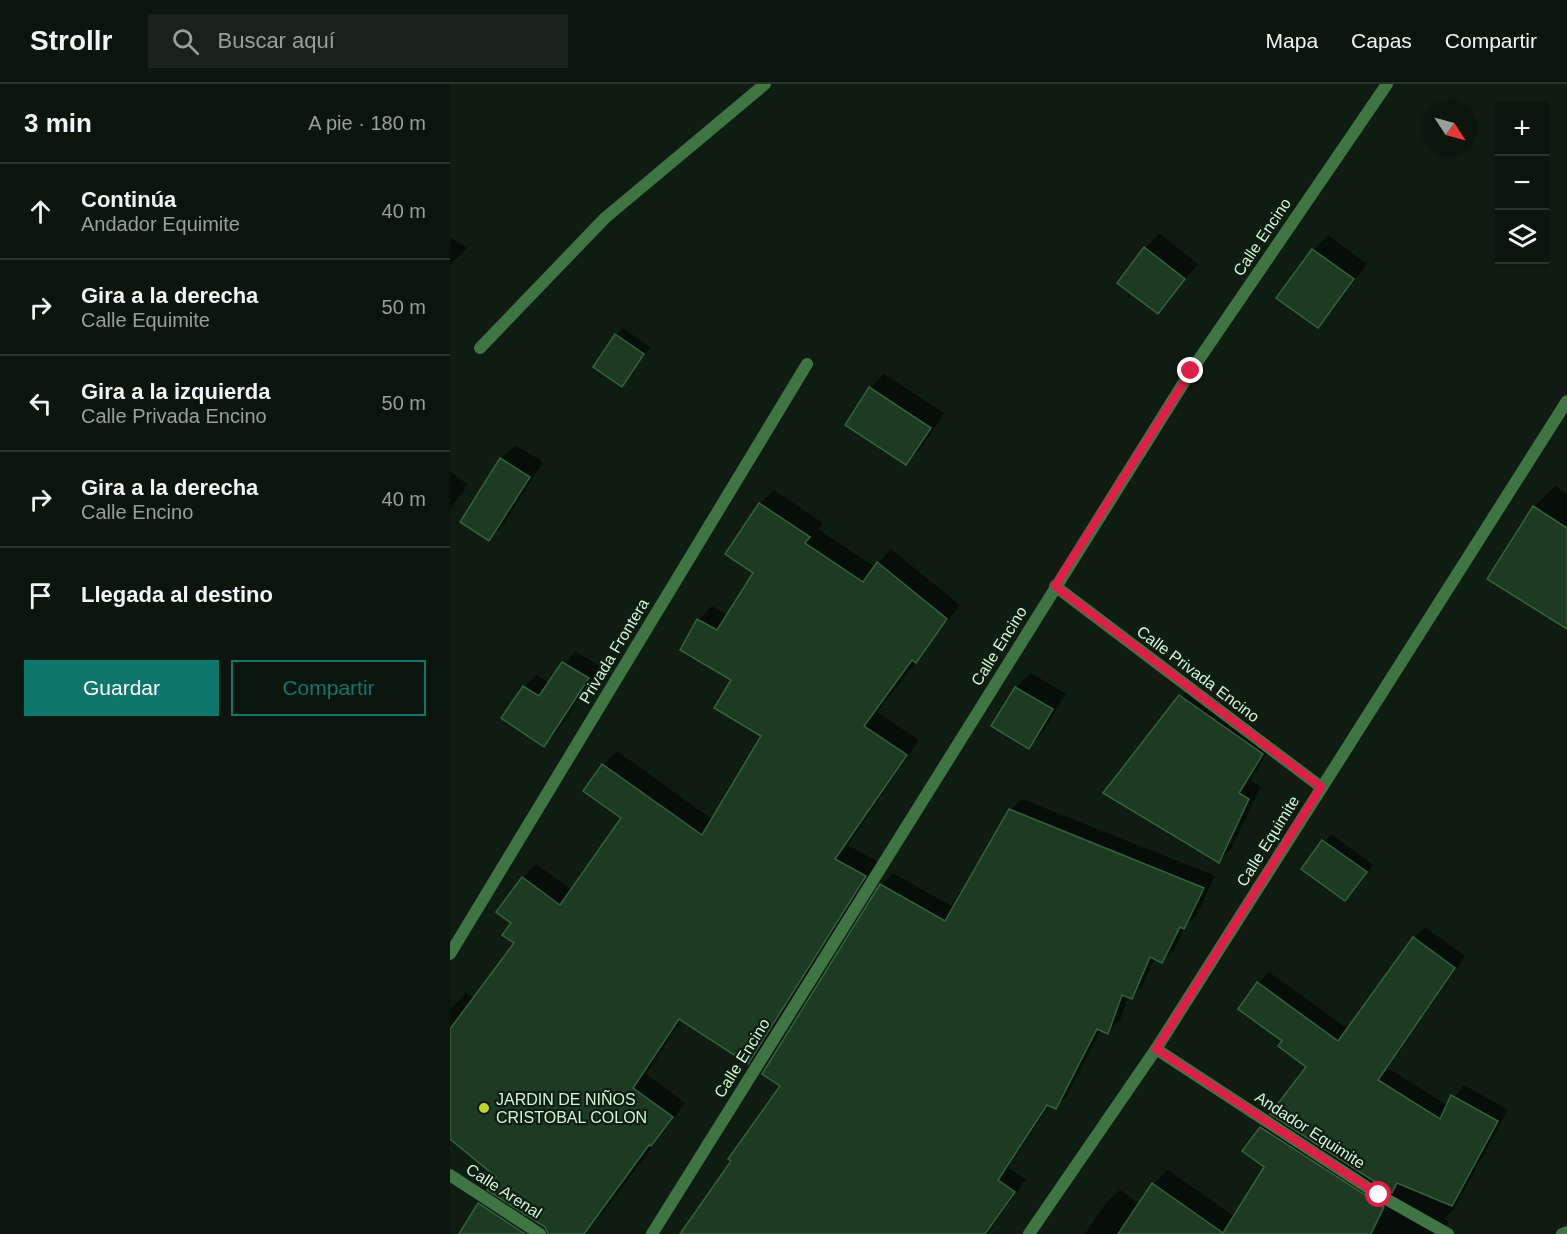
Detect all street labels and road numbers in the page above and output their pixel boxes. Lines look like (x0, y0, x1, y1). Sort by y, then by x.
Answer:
street label: Calle Encino (1230, 195, 1294, 279)
street label: Privada Frontera (576, 595, 652, 706)
street label: Calle Encino (968, 603, 1030, 689)
street label: Calle Privada Encino (1134, 623, 1263, 726)
street label: Calle Equimite (1233, 793, 1303, 889)
street label: Calle Encino (711, 1015, 773, 1101)
street label: Andador Equimite (1252, 1088, 1368, 1172)
street label: Calle Arenal (463, 1160, 545, 1222)

